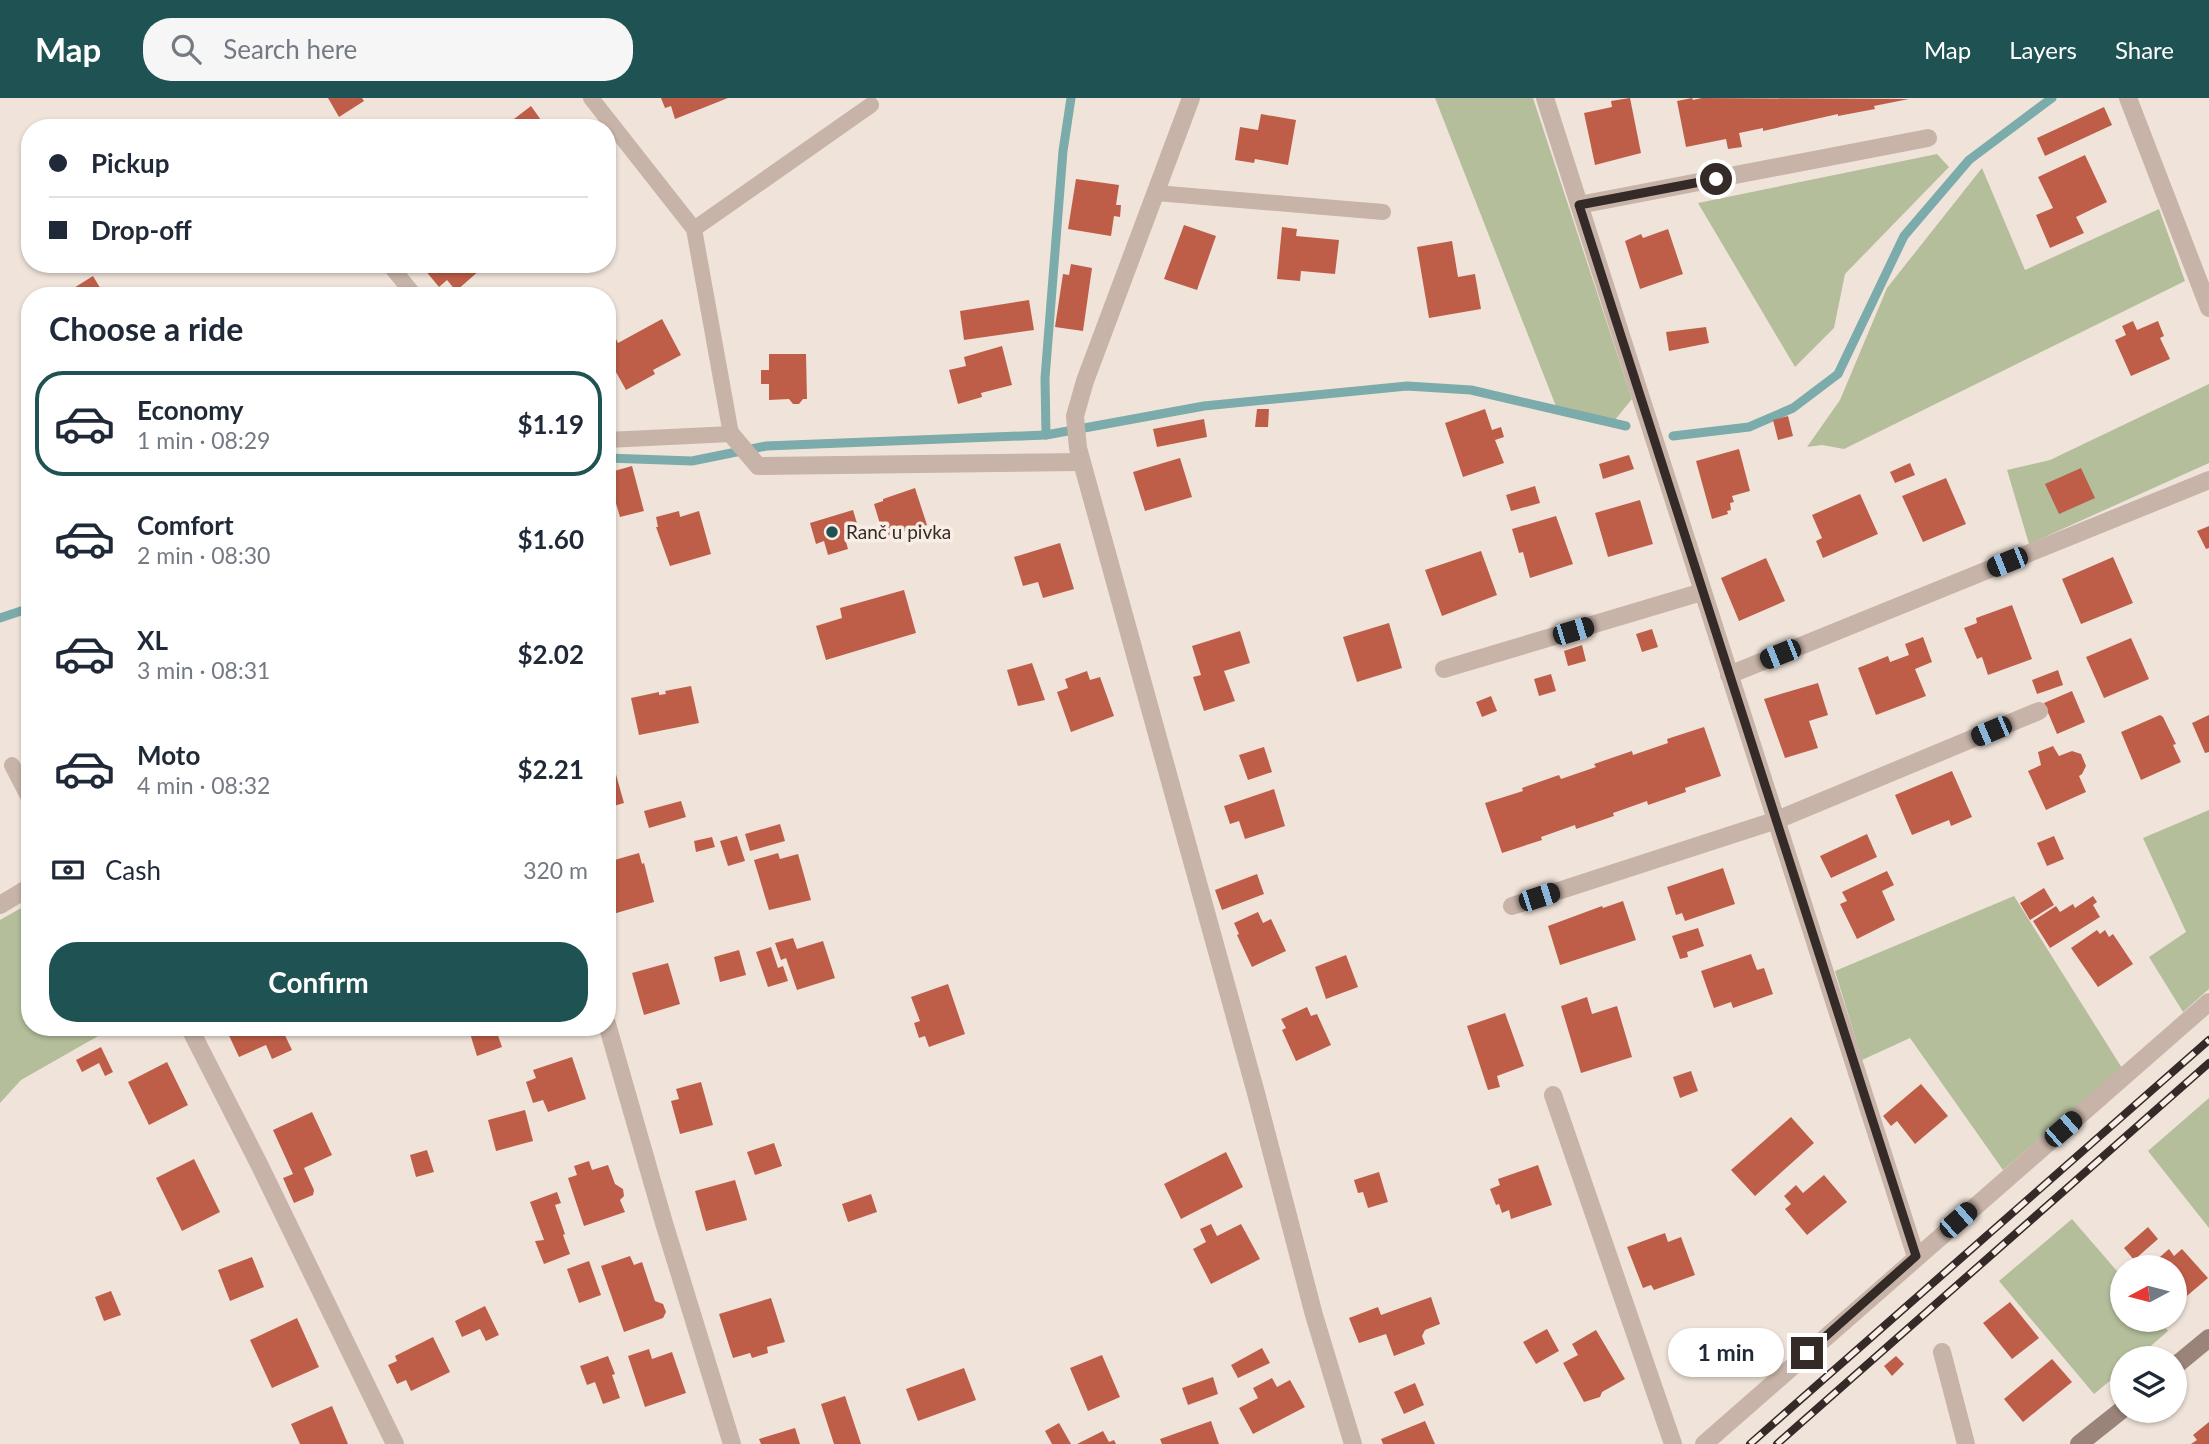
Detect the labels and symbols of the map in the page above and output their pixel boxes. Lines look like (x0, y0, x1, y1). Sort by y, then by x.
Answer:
route start (1700, 163, 1732, 195)
place label: Ranč u pivka (846, 520, 951, 543)
marker: Ranč u pivka (824, 524, 840, 540)
car (1984, 544, 2031, 580)
car (1550, 615, 1597, 647)
car (1757, 636, 1804, 672)
car (1968, 713, 2015, 749)
car (1516, 881, 1563, 913)
car (2041, 1107, 2086, 1151)
car (1936, 1198, 1981, 1242)
north arrow (2110, 1255, 2188, 1332)
callout: 1 min (1667, 1328, 1783, 1378)
route end (1791, 1337, 1823, 1369)

